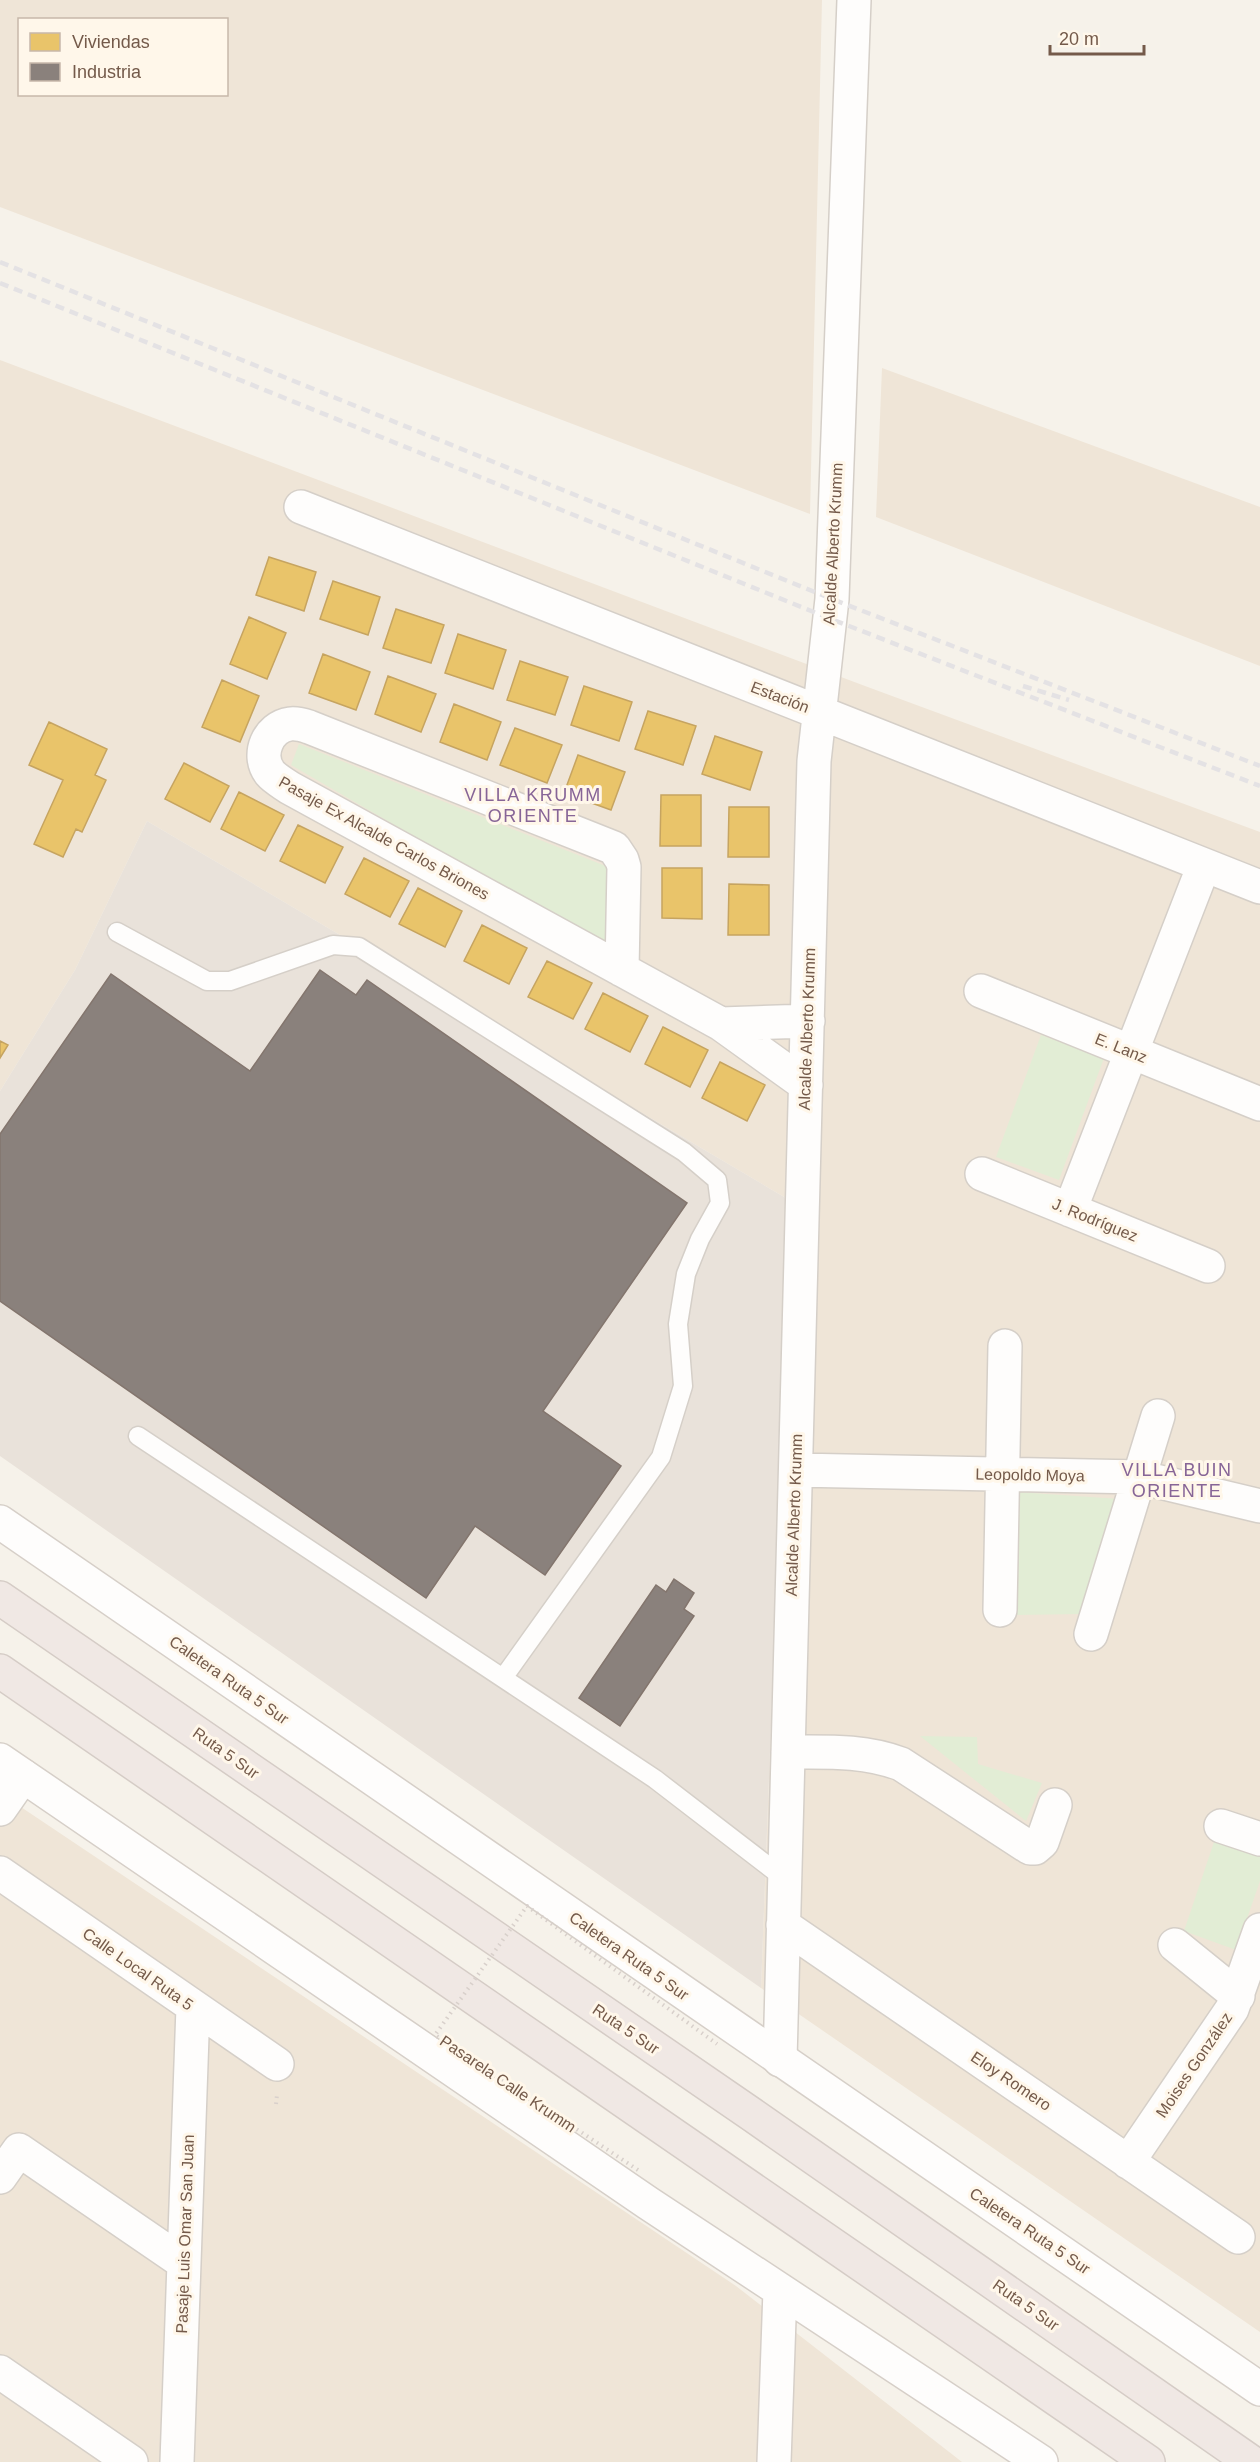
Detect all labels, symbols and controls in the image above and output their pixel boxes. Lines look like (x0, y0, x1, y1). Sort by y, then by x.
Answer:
legend (18, 18, 228, 96)
scale bar (1050, 18, 1144, 56)
text: 20 m (1059, 29, 1099, 49)
text: Viviendas (72, 32, 150, 52)
text: Industria (72, 62, 142, 82)
street label: Alcalde Alberto Krumm (820, 462, 846, 626)
street label: Estación (748, 678, 812, 716)
street label: Pasaje Ex Alcalde Carlos Briones (276, 773, 492, 903)
district label: VILLA KRUMM ORIENTE (464, 785, 602, 826)
street label: Alcalde Alberto Krumm (796, 947, 818, 1111)
street label: E. Lanz (1093, 1030, 1149, 1066)
street label: J. Rodríguez (1050, 1195, 1140, 1245)
street label: Alcalde Alberto Krumm (783, 1433, 805, 1597)
district label: VILLA BUIN ORIENTE (1121, 1460, 1233, 1501)
street label: Leopoldo Moya (975, 1466, 1085, 1484)
street label: Caletera Ruta 5 Sur (166, 1632, 292, 1728)
street label: Ruta 5 Sur (190, 1724, 263, 1782)
street label: Caletera Ruta 5 Sur (566, 1908, 692, 2004)
street label: Calle Local Ruta 5 (80, 1925, 197, 2014)
street label: Ruta 5 Sur (590, 2001, 663, 2058)
street label: Moises González (1153, 2009, 1235, 2121)
street label: Pasarela Calle Krumm (437, 2032, 579, 2136)
street label: Eloy Romero (968, 2048, 1054, 2114)
street label: Pasaje Luis Omar San Juan (173, 2134, 197, 2334)
street label: Caletera Ruta 5 Sur (967, 2184, 1094, 2278)
street label: Ruta 5 Sur (990, 2276, 1063, 2334)

